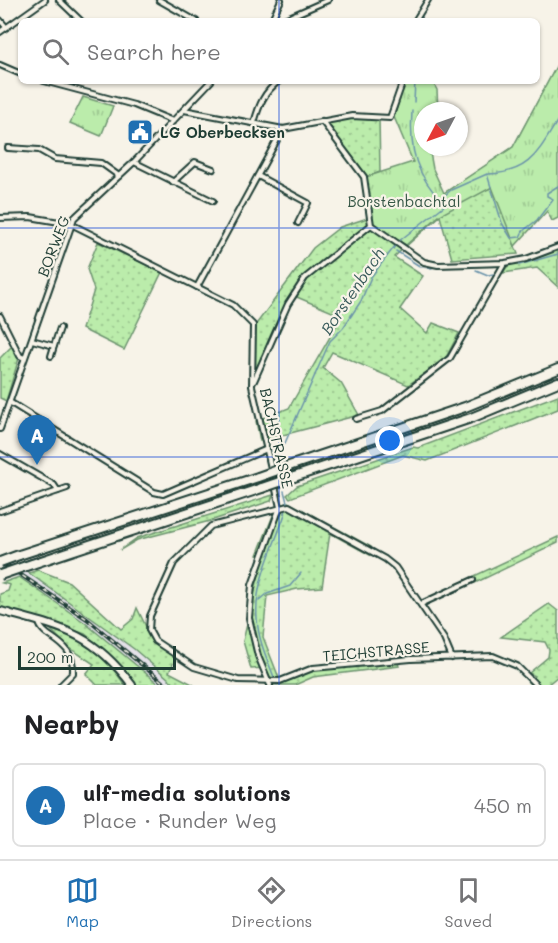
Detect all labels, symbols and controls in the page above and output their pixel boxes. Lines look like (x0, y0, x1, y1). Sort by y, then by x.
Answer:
search box (18, 18, 540, 84)
icon: search (39, 35, 72, 68)
text: Search here (87, 37, 221, 66)
north arrow (414, 102, 468, 156)
public building icon: LG Oberbecksen (125, 117, 155, 147)
place label: LG Oberbecksen (160, 122, 285, 142)
park label: Borstenbachtal (347, 191, 461, 211)
street label: BORWEG (32, 213, 74, 279)
water label: Borstenbach (315, 244, 389, 338)
street label: BACHSTRASSE (256, 386, 298, 491)
pin: A (18, 416, 57, 465)
your location (375, 426, 404, 455)
street label: TEICHSTRASSE (322, 636, 431, 666)
scale bar (18, 643, 176, 670)
text: 200 m (27, 646, 74, 667)
text: Nearby (24, 707, 119, 741)
text: ulf-media solutions (83, 778, 291, 807)
text: A (39, 792, 52, 818)
text: 450 m (474, 792, 532, 818)
text: Place · Runder Weg (83, 807, 276, 833)
tab: Map (66, 874, 99, 931)
tab: Directions (231, 874, 312, 931)
tab: Saved (444, 874, 492, 931)

